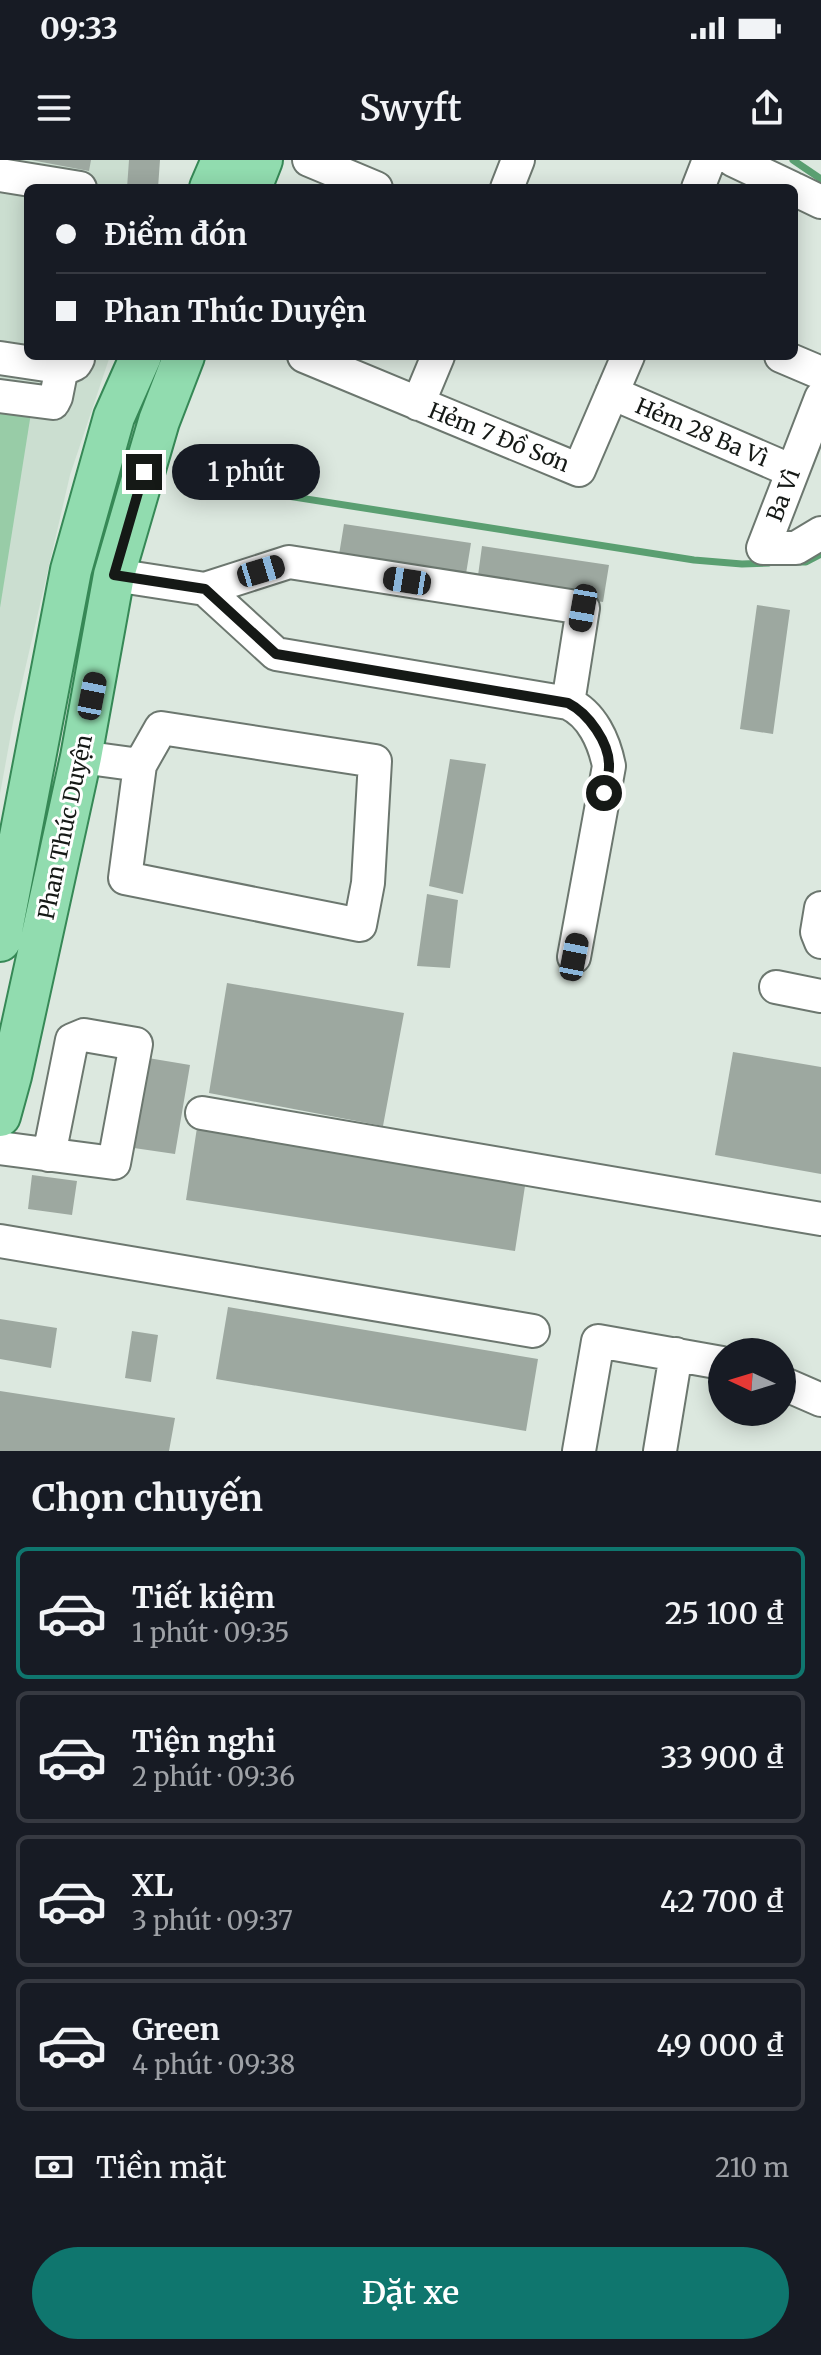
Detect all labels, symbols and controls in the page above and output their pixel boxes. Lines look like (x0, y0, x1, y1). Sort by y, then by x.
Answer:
text: 09:33 (40, 9, 118, 47)
icon: menu (32, 86, 76, 130)
text: Swyft (359, 86, 462, 131)
icon: share (745, 86, 789, 130)
text: Điểm đón (104, 215, 247, 253)
text: Phan Thúc Duyện (104, 292, 366, 330)
street label: Hẻm 28 Ba Vì (631, 392, 773, 472)
street label: Hẻm 7 Đồ Sơn (424, 396, 574, 478)
callout: 1 phút (172, 444, 320, 500)
route end (126, 454, 162, 490)
text: 1 phút (208, 455, 285, 488)
street label: Ba Vì (760, 465, 806, 525)
car (235, 553, 287, 589)
car (381, 565, 433, 597)
car (567, 582, 599, 634)
car (76, 670, 108, 722)
street label: Phan Thúc Duyện (32, 732, 98, 922)
route start (586, 775, 622, 811)
car (558, 931, 590, 983)
north arrow (708, 1338, 796, 1426)
map controls (708, 1338, 796, 1426)
text: Chọn chuyến (32, 1476, 263, 1521)
icon: car (36, 1577, 108, 1649)
text: Tiết kiệm (132, 1578, 275, 1616)
text: 25 100 ₫ (665, 1594, 785, 1632)
text: 1 phút · 09:35 (132, 1616, 290, 1649)
icon: car (36, 1721, 108, 1793)
text: Tiện nghi (132, 1722, 276, 1760)
text: 33 900 ₫ (660, 1738, 785, 1776)
text: 2 phút · 09:36 (132, 1760, 295, 1793)
icon: car (36, 1865, 108, 1937)
text: XL (132, 1866, 173, 1904)
text: 42 700 ₫ (660, 1882, 785, 1920)
text: 3 phút · 09:37 (132, 1904, 293, 1937)
icon: car (36, 2009, 108, 2081)
text: Green (132, 2010, 220, 2048)
text: 49 000 ₫ (657, 2026, 785, 2064)
text: 4 phút · 09:38 (132, 2048, 295, 2081)
icon: cash (32, 2145, 76, 2189)
text: Tiền mặt (96, 2148, 227, 2186)
text: 210 m (715, 2151, 789, 2184)
button: Đặt xe (32, 2247, 789, 2339)

